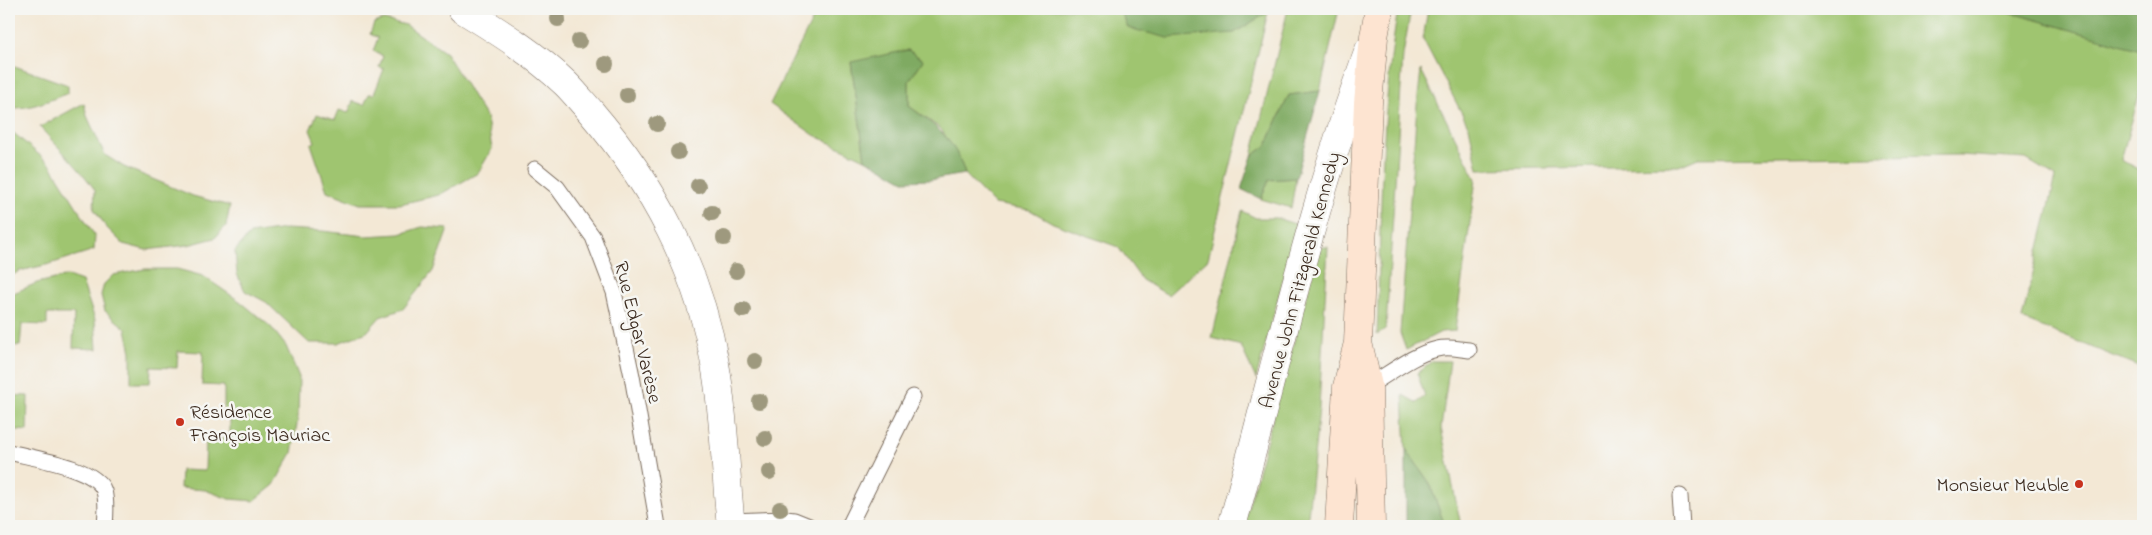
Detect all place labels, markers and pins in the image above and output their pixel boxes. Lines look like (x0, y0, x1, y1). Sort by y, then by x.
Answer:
place label: Résidence François Mauriac (189, 399, 330, 451)
marker: Résidence François Mauriac (174, 416, 186, 428)
place label: Monsieur Meuble (1937, 472, 2069, 501)
marker: Monsieur Meuble (2073, 478, 2085, 490)

